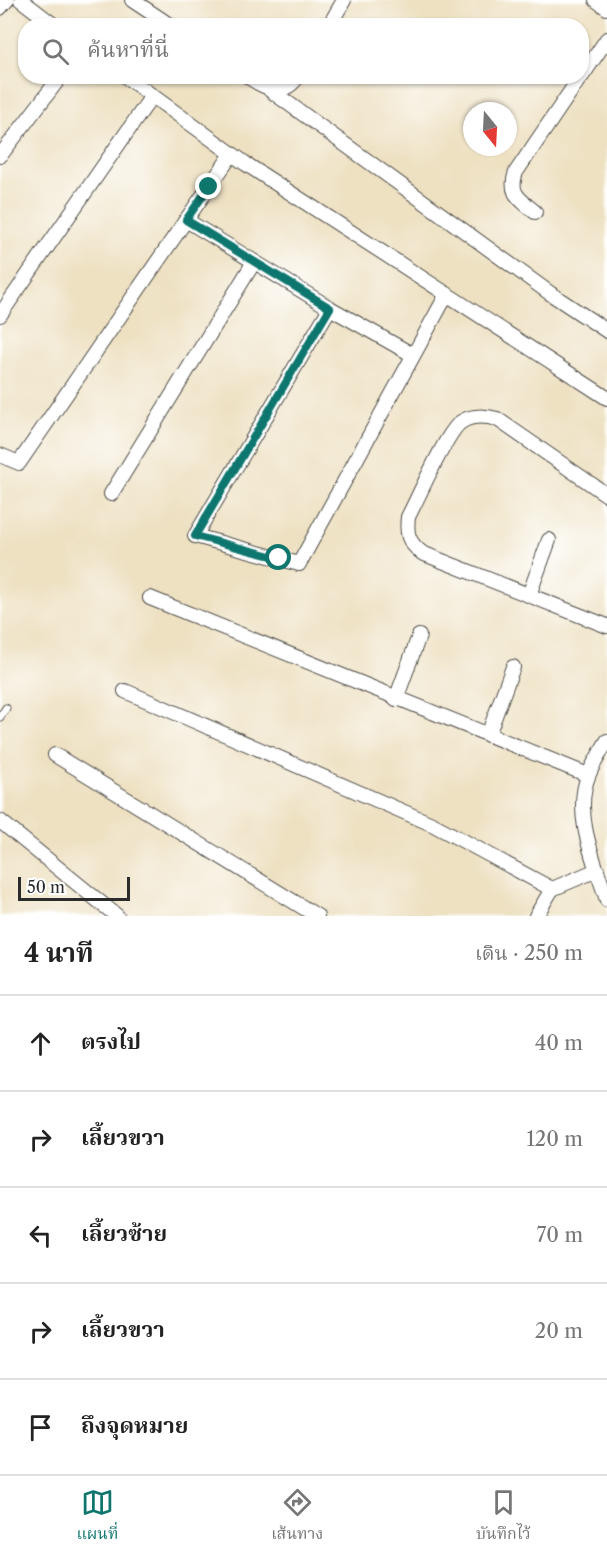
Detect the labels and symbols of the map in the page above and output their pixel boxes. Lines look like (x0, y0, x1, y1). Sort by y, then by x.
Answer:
north arrow (463, 102, 517, 156)
route end (195, 173, 221, 199)
route start (265, 544, 291, 570)
scale bar (18, 874, 130, 902)

